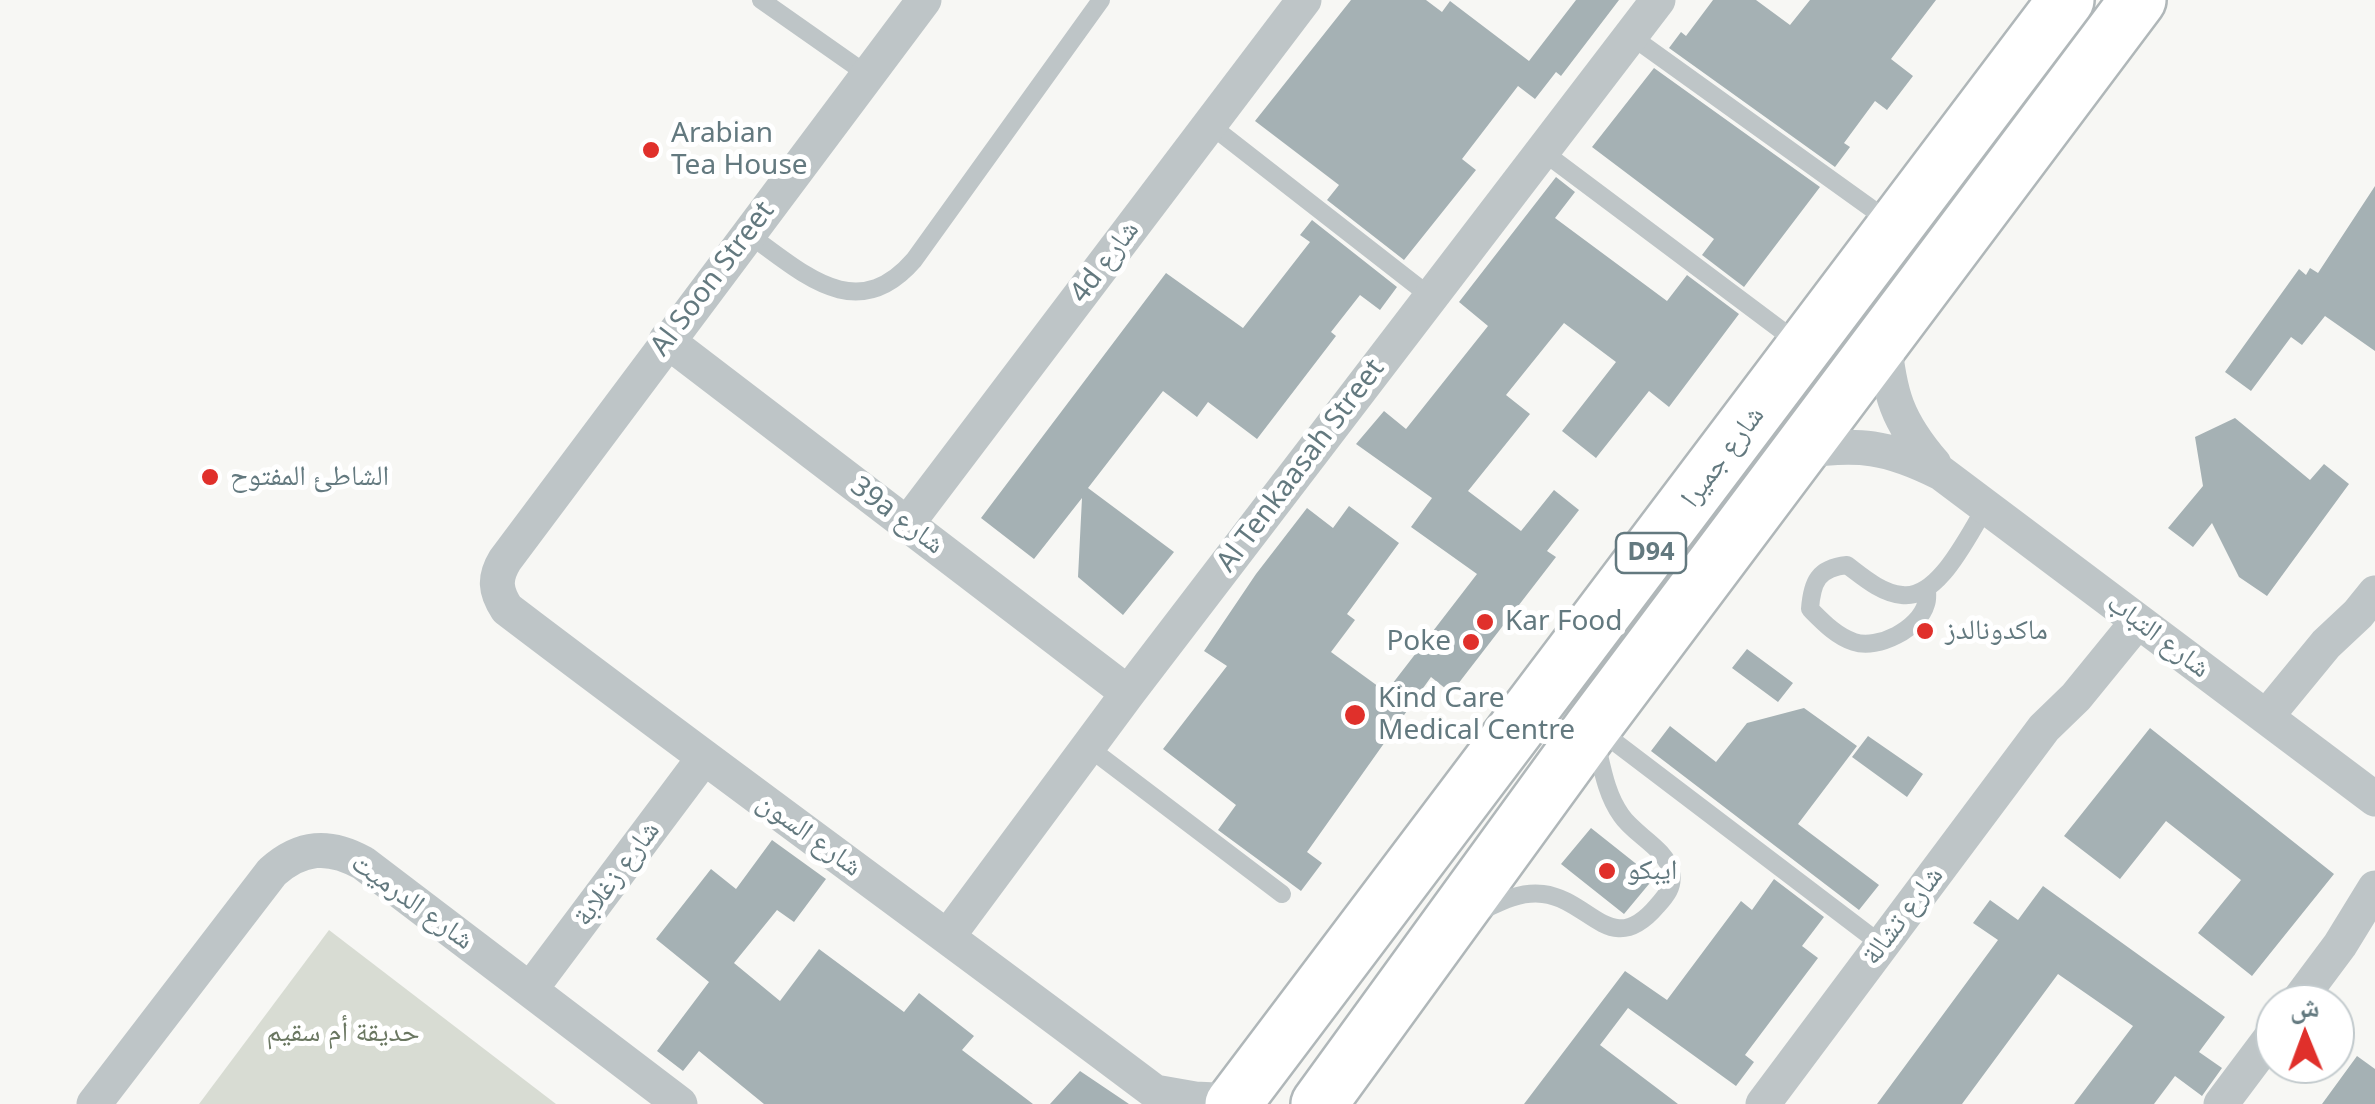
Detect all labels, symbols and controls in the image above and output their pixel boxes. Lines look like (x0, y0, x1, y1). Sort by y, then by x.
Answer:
place label: Arabian Tea House (671, 117, 808, 183)
marker: Arabian Tea House (640, 139, 662, 161)
street label: Al Soon Street (644, 195, 782, 363)
street label: 4d شارع (1063, 214, 1147, 310)
street label: Al Tenkaasah Street (1210, 353, 1392, 579)
street label: شارع جميرا (1674, 400, 1772, 514)
place label: الشاطئ المفتوح (230, 460, 389, 494)
marker: الشاطئ المفتوح (199, 466, 221, 488)
street label: 39a شارع (844, 470, 950, 562)
road number: D94 (1616, 533, 1686, 573)
street label: شارع التباب (2100, 586, 2216, 686)
place label: Kar Food (1505, 605, 1623, 639)
marker: Kar Food (1474, 611, 1496, 633)
place label: ماكدونالدز (1945, 614, 2048, 648)
marker: ماكدونالدز (1914, 620, 1936, 642)
place label: Poke (1386, 625, 1451, 659)
marker: Poke (1460, 631, 1482, 653)
place label: Kind Care Medical Centre (1378, 682, 1575, 748)
marker: Kind Care Medical Centre (1342, 702, 1368, 728)
street label: شارع السون (750, 786, 868, 884)
street label: شارع زغلابة (567, 815, 667, 933)
street label: شارع الدرميت (344, 846, 480, 958)
place label: ايبكو (1627, 854, 1677, 888)
marker: ايبكو (1596, 860, 1618, 882)
street label: شارع تشالة (1855, 860, 1951, 972)
north arrow (2255, 984, 2355, 1084)
text: ش (2289, 987, 2320, 1025)
park label: حديقة أم سقيم (266, 1016, 420, 1050)

